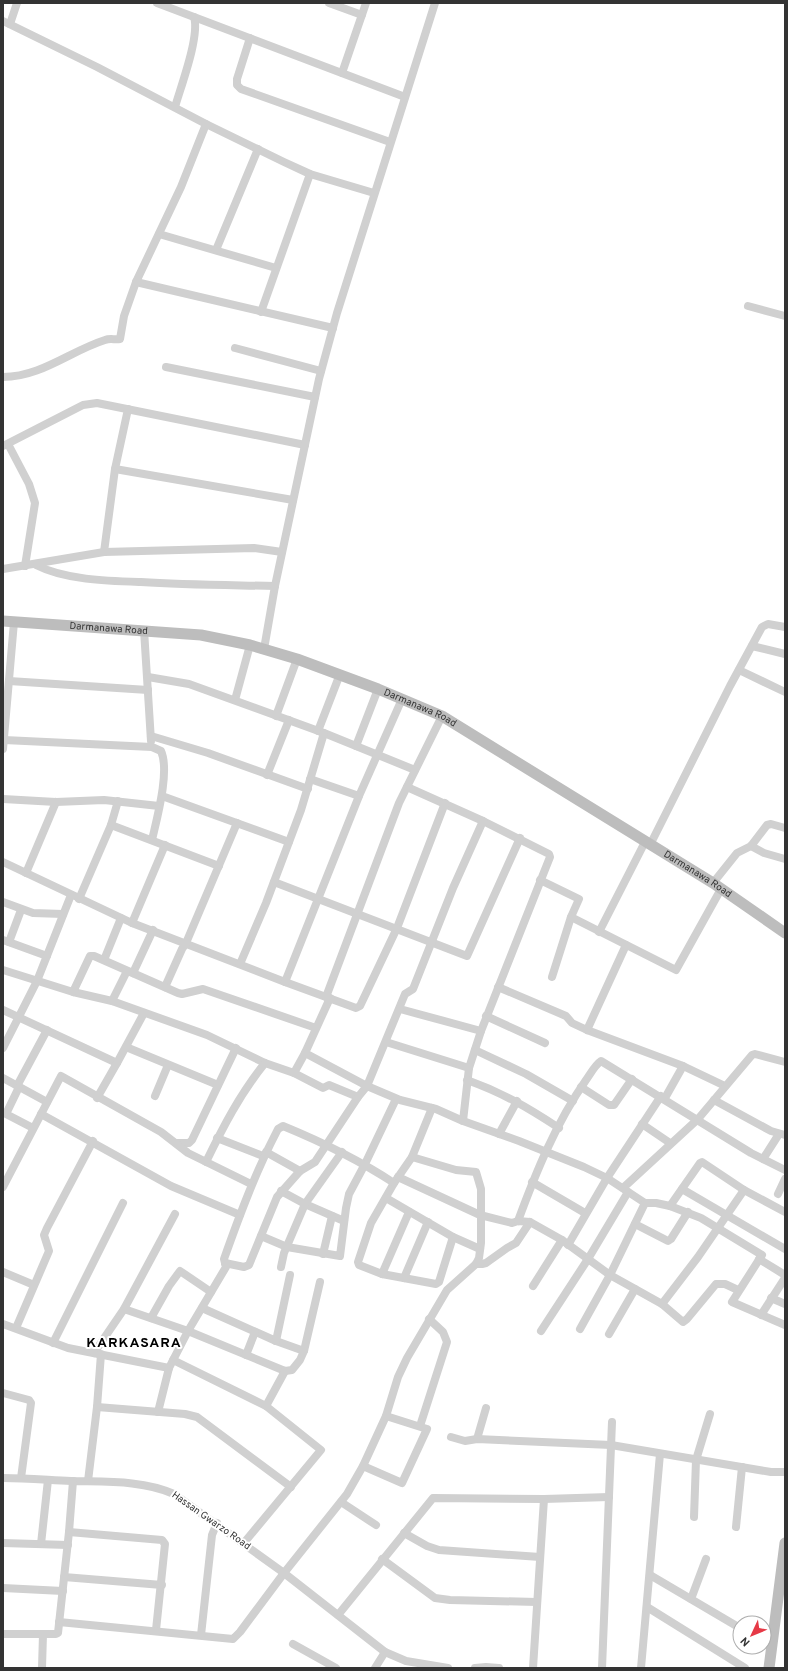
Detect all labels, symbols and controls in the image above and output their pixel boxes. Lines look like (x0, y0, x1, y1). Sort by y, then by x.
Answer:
street label: Darmanawa Road (69, 619, 148, 638)
street label: Darmanawa Road (382, 686, 459, 730)
street label: Darmanawa Road (661, 848, 734, 901)
district label: KARKASARA (86, 1335, 182, 1352)
street label: Hassan Gwarzo Road (169, 1489, 253, 1553)
north arrow (732, 1615, 772, 1655)
text: N (738, 1634, 753, 1649)

